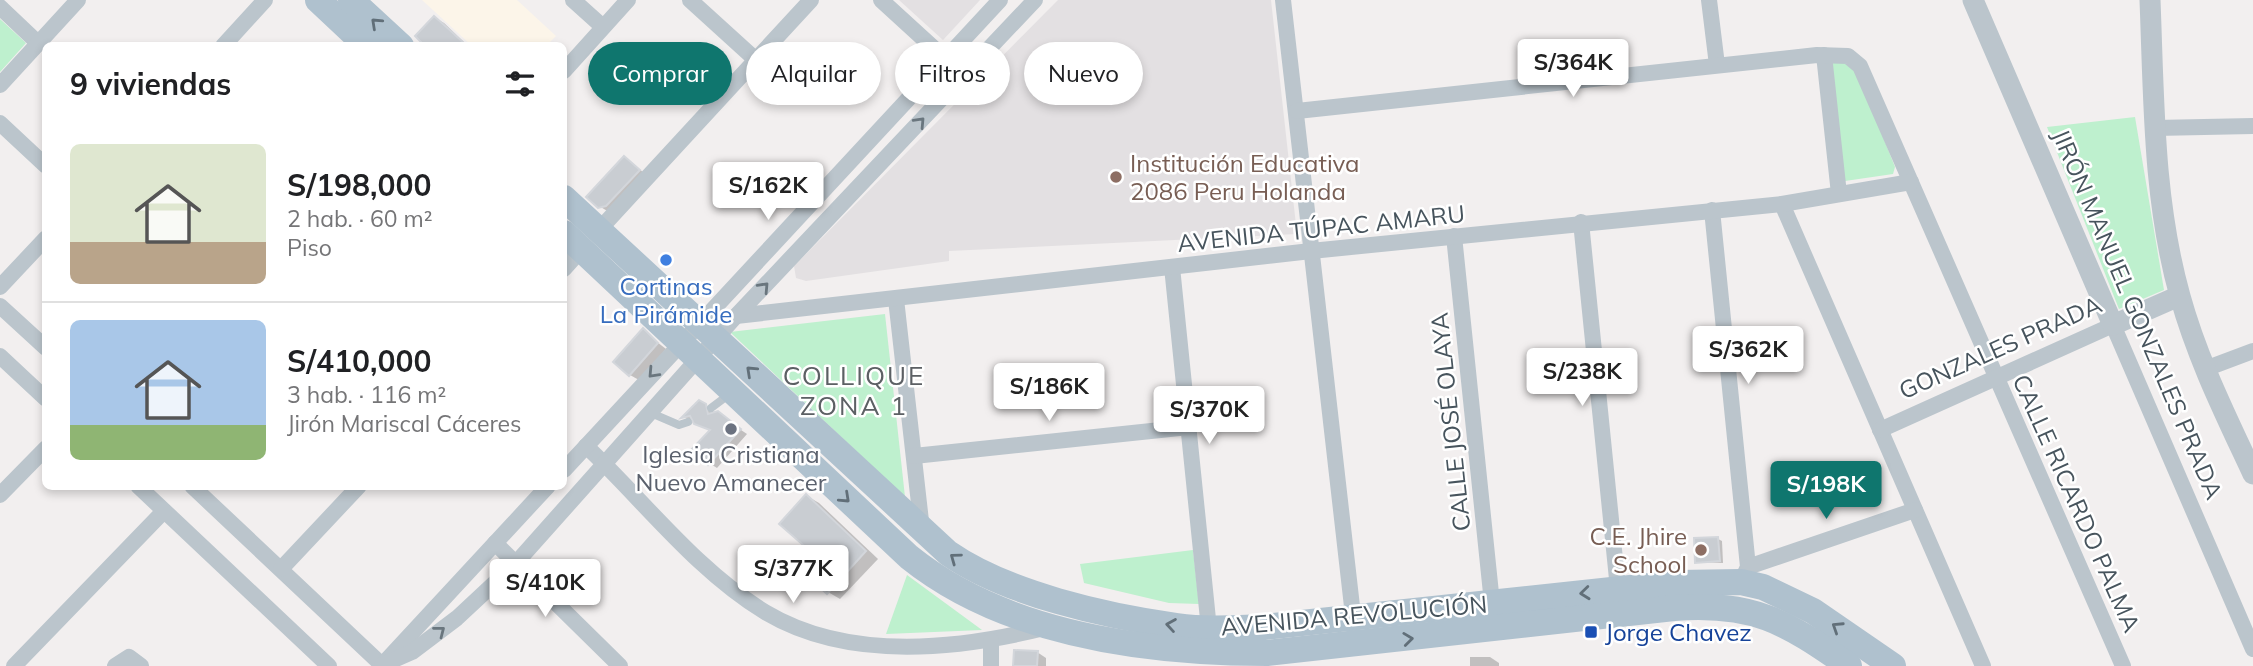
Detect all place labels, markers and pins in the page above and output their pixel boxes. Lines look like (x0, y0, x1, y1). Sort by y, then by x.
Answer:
pin: S/364K (1516, 40, 1630, 99)
place label: Institución Educativa 2086 Peru Holanda (1130, 148, 1360, 206)
pin: S/162K (711, 162, 825, 222)
marker: Institución Educativa 2086 Peru Holanda (1108, 169, 1124, 185)
marker: Cortinas La Pirámide (658, 252, 674, 268)
place label: Cortinas La Pirámide (600, 271, 732, 329)
pin: S/362K (1691, 326, 1805, 386)
pin: S/238K (1525, 348, 1639, 408)
pin: S/186K (992, 364, 1106, 423)
pin: S/370K (1152, 386, 1266, 446)
marker: Iglesia Cristiana Nuevo Amanecer (723, 421, 739, 437)
place label: Iglesia Cristiana Nuevo Amanecer (636, 439, 827, 497)
pin: S/198K (1769, 462, 1883, 521)
place label: C.E. Jhire School (1589, 521, 1687, 579)
marker: C.E. Jhire School (1693, 542, 1709, 558)
pin: S/377K (736, 546, 850, 605)
pin: S/410K (488, 560, 602, 619)
place label: Jorge Chavez (1605, 617, 1752, 647)
marker: Jorge Chavez (1583, 624, 1599, 640)

